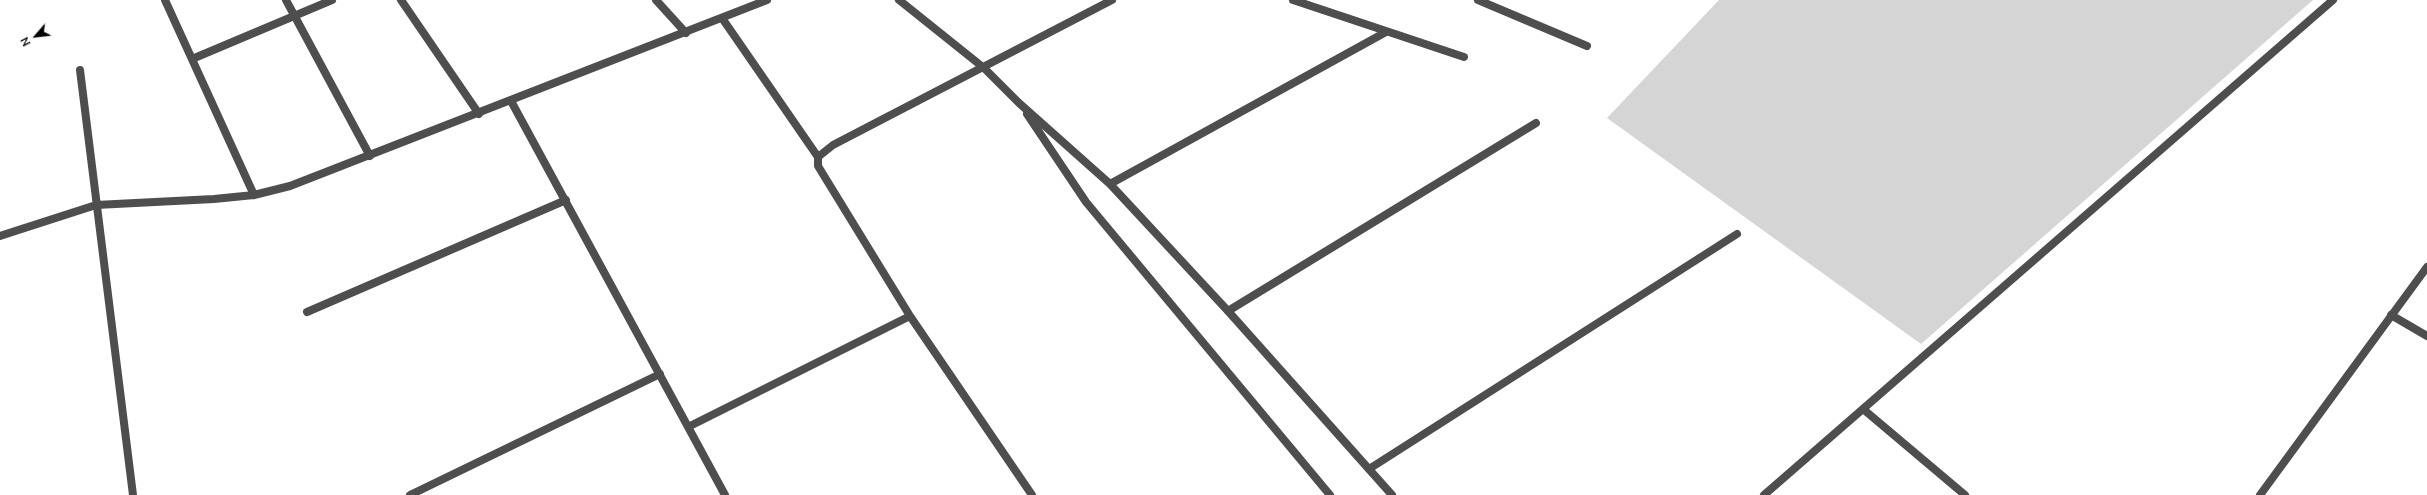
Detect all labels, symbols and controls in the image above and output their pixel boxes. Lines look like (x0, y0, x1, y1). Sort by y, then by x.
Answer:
north arrow (16, 16, 56, 56)
text: N (17, 35, 34, 49)

